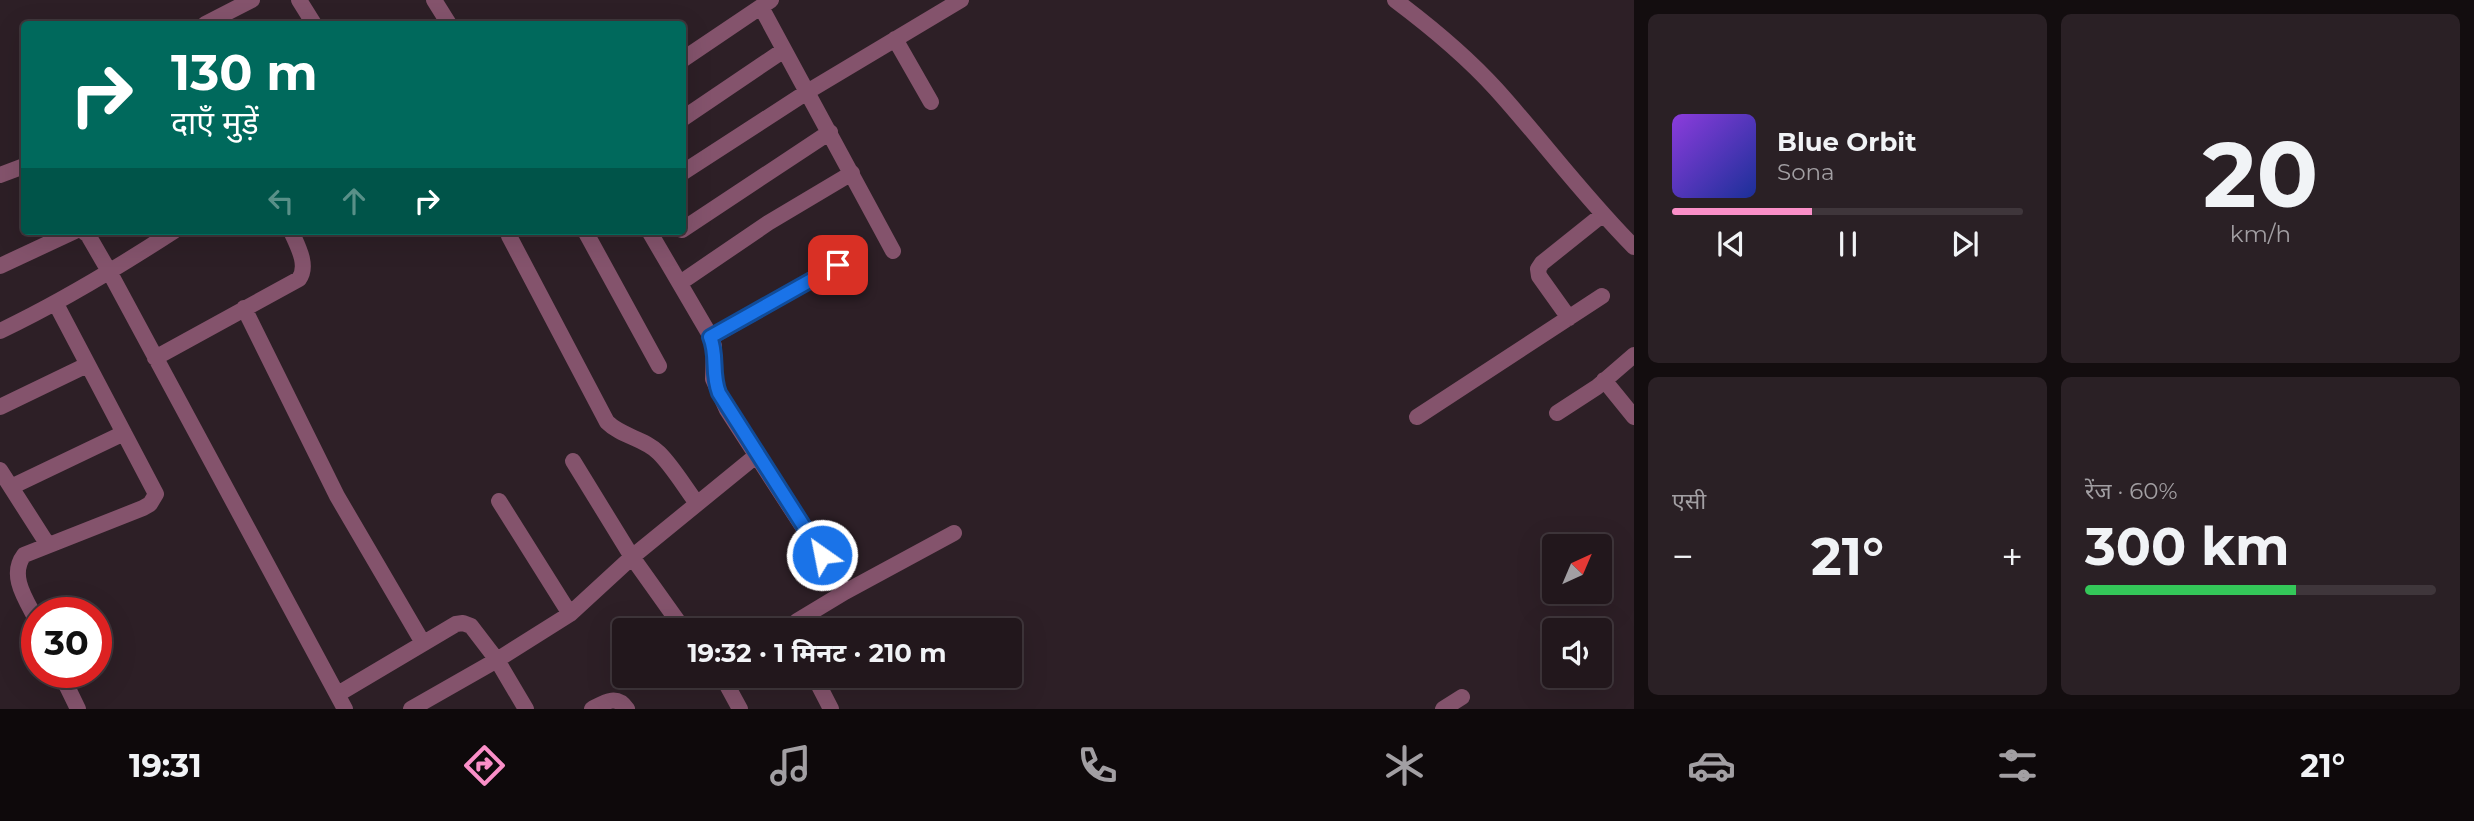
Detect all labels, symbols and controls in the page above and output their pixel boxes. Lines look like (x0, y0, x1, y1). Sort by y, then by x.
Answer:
text: 130 m (171, 43, 318, 102)
icon: right (56, 49, 147, 140)
text: दाएँ मुड़ें (171, 103, 259, 142)
text: 20 (2203, 119, 2318, 230)
text: Blue Orbit (1777, 126, 1916, 158)
text: Sona (1777, 158, 1835, 186)
icon: left (262, 182, 300, 220)
icon: ahead (335, 182, 373, 220)
icon: right (408, 182, 446, 220)
text: km/h (2230, 220, 2291, 248)
icon: previous (1712, 225, 1750, 263)
icon: pause (1829, 225, 1867, 263)
icon: next (1946, 225, 1984, 263)
pin (808, 235, 868, 295)
icon: arrive (819, 246, 857, 284)
text: रेंज · 60% (2085, 477, 2178, 505)
text: एसी (1672, 487, 1706, 515)
text: 300 km (2085, 515, 2290, 578)
position arrow (785, 518, 859, 592)
text: 21° (1811, 525, 1884, 588)
text: − (1672, 533, 1694, 580)
text: + (2001, 533, 2023, 580)
north arrow (1542, 534, 1612, 604)
map controls (1542, 534, 1612, 688)
speed limit sign: 30 (21, 597, 112, 688)
button: sound (1542, 618, 1612, 688)
text: 19:32 · 1 मिनट · 210 m (687, 637, 947, 669)
icon: directions (460, 741, 509, 790)
icon: music (766, 741, 815, 790)
icon: phone (1073, 741, 1122, 790)
icon: climate (1380, 741, 1429, 790)
icon: car (1687, 741, 1736, 790)
icon: filters (1993, 741, 2042, 790)
text: 19:31 (129, 746, 202, 785)
text: 21° (2300, 746, 2345, 785)

